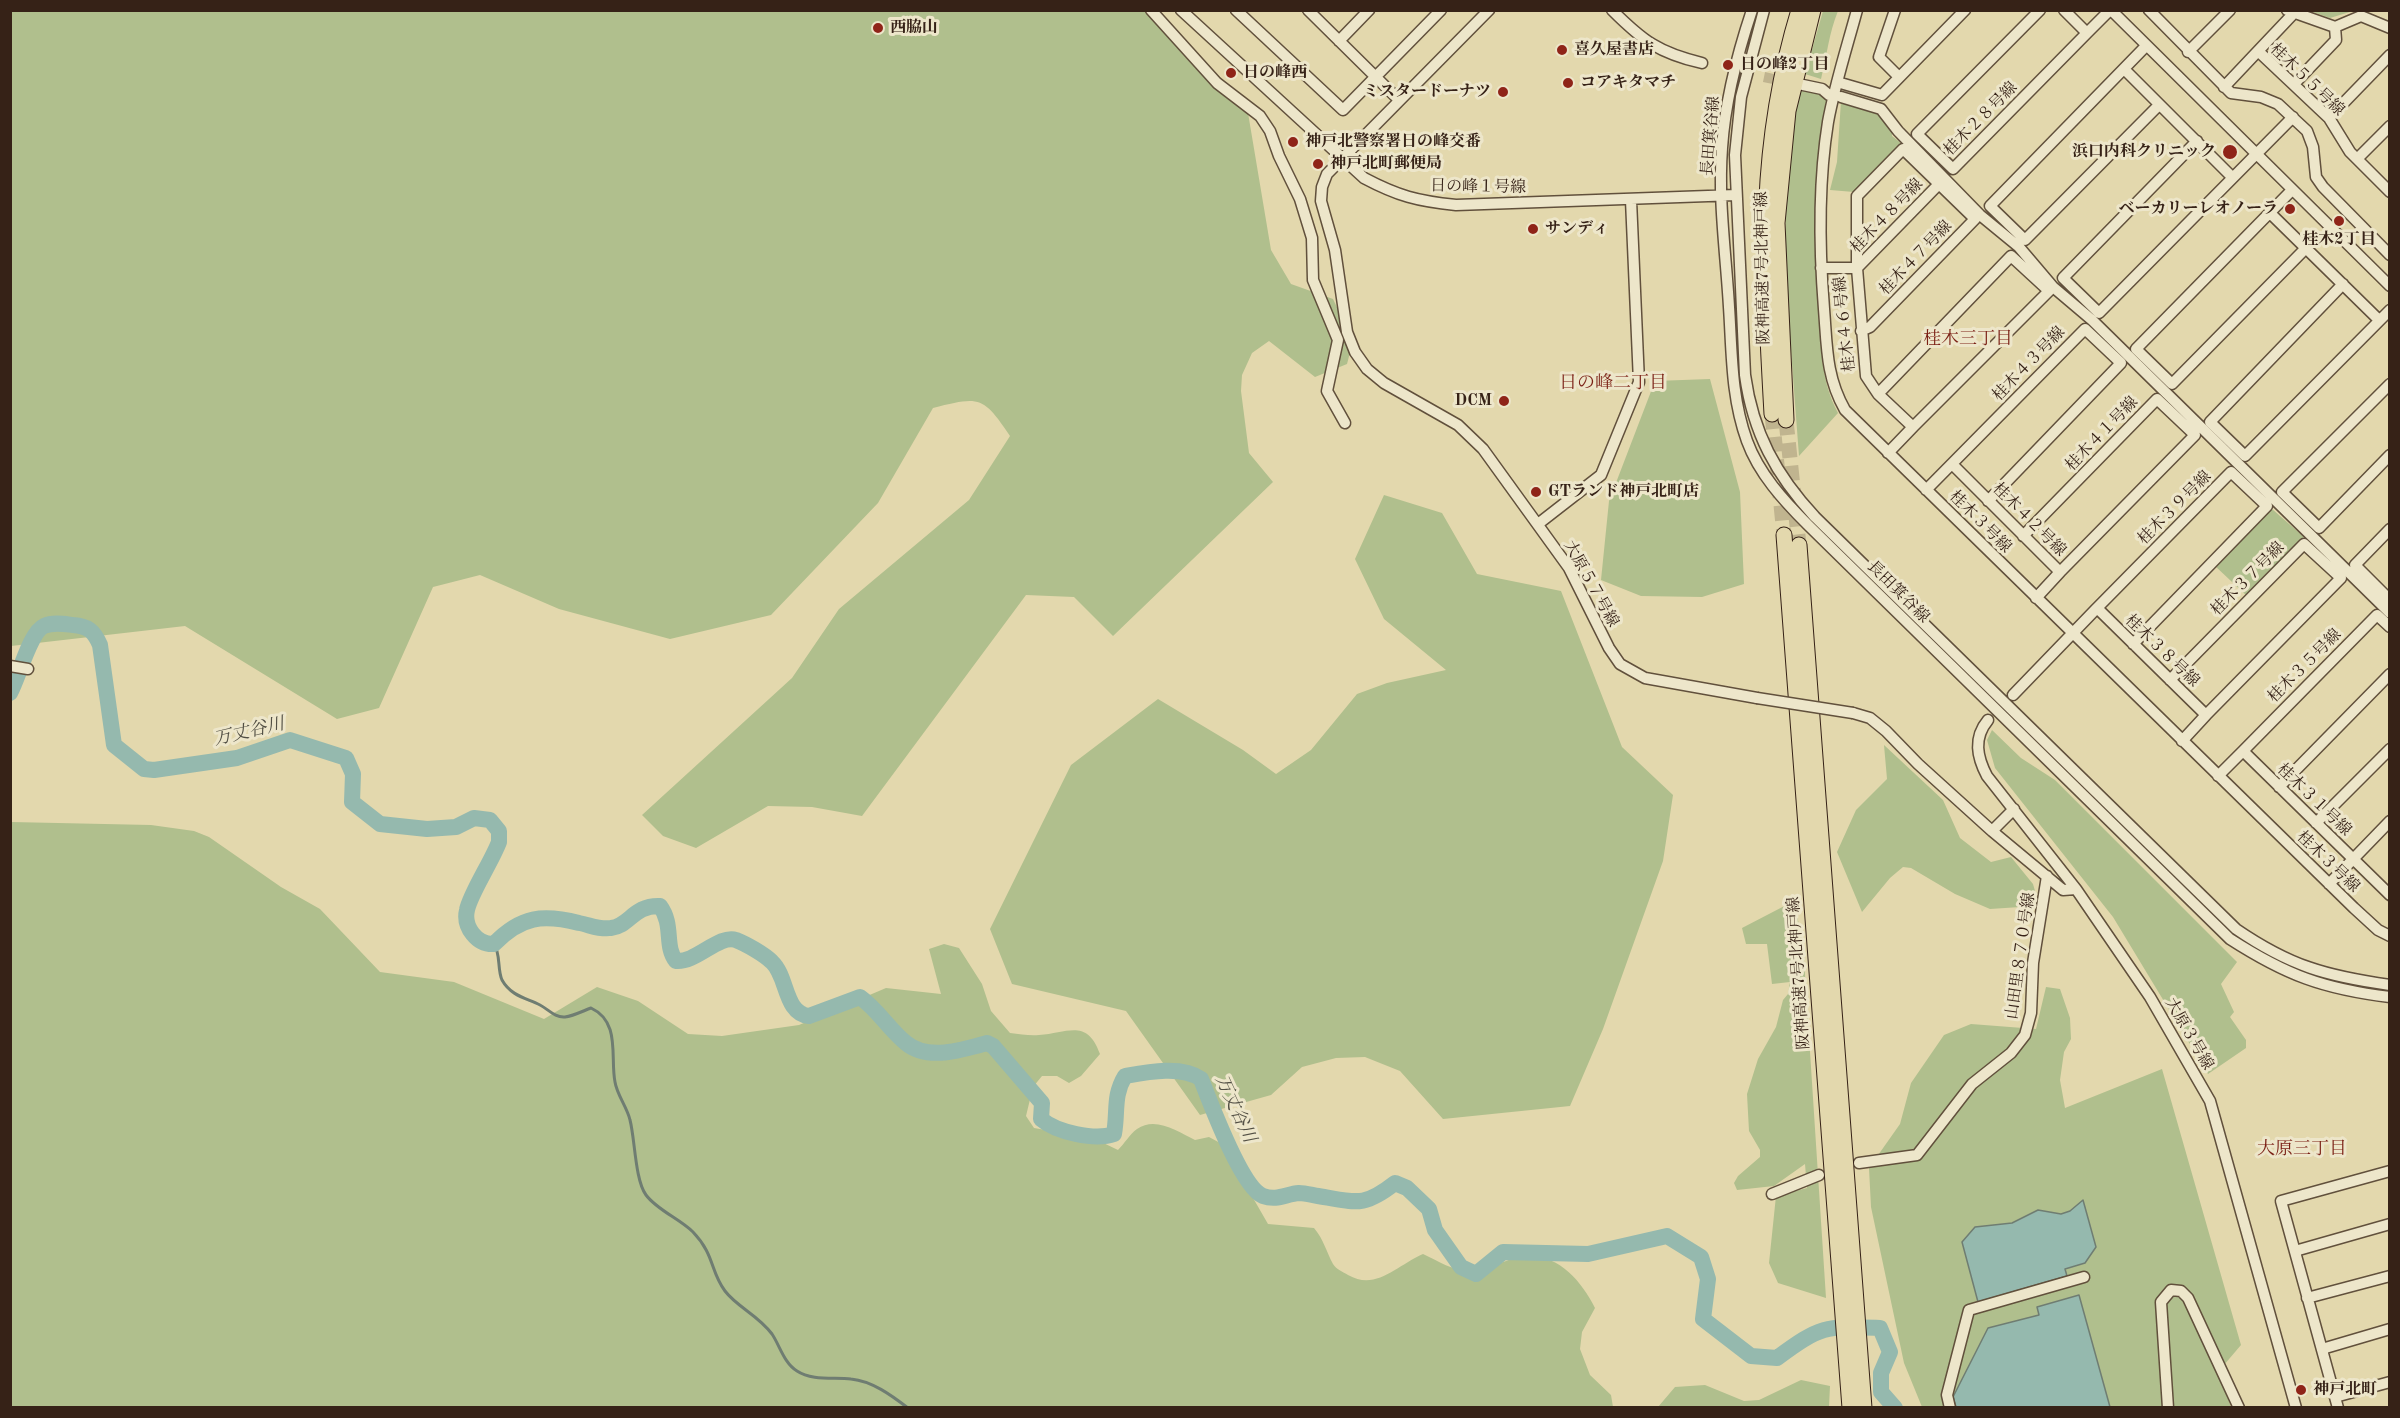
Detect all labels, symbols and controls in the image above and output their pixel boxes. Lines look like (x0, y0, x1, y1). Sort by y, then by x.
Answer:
place label: 西脇山 (890, 18, 938, 38)
marker: 西脇山 (871, 21, 885, 35)
place label: 喜久屋書店 (1574, 40, 1654, 60)
street label: 桂木５５号線 (2266, 40, 2348, 120)
marker: 喜久屋書店 (1555, 43, 1569, 57)
place label: 日の峰2丁目 (1740, 55, 1829, 75)
marker: 日の峰2丁目 (1721, 58, 1735, 72)
place label: 日の峰西 (1243, 63, 1307, 83)
marker: 日の峰西 (1224, 66, 1238, 80)
place label: コアキタマチ (1580, 73, 1676, 93)
marker: コアキタマチ (1561, 76, 1575, 90)
street label: 桂木２８号線 (1940, 78, 2022, 160)
place label: ミスタードーナツ (1363, 82, 1491, 102)
marker: ミスタードーナツ (1496, 85, 1510, 99)
street label: 長田箕谷線 (1698, 95, 1724, 177)
place label: 神戸北警察署日の峰交番 (1305, 132, 1481, 152)
marker: 神戸北警察署日の峰交番 (1286, 135, 1300, 149)
place label: 浜口内科クリニック (2072, 142, 2216, 162)
marker: 浜口内科クリニック (2221, 143, 2239, 161)
place label: 神戸北町郵便局 (1330, 154, 1442, 174)
marker: 神戸北町郵便局 (1311, 157, 1325, 171)
street label: 桂木４８号線 (1847, 175, 1927, 257)
street label: 日の峰１号線 (1430, 177, 1526, 197)
street label: 阪神高速7号北神戸線 (1752, 191, 1774, 345)
place label: ベーカリーレオノーラ (2118, 199, 2278, 219)
marker: ベーカリーレオノーラ (2283, 202, 2297, 216)
marker: 桂木2丁目 (2332, 214, 2346, 228)
street label: 桂木４７号線 (1876, 217, 1956, 299)
place label: サンディ (1545, 219, 1609, 239)
marker: サンディ (1526, 222, 1540, 236)
place label: 桂木2丁目 (2302, 230, 2376, 250)
street label: 桂木４６号線 (1830, 275, 1860, 373)
street label: 桂木４３号線 (1989, 323, 2069, 405)
district label: 桂木三丁目 (1923, 328, 2013, 350)
district label: 日の峰二丁目 (1559, 372, 1667, 394)
place label: DCM (1455, 391, 1492, 411)
street label: 桂木４１号線 (2062, 393, 2142, 475)
marker: DCM (1497, 394, 1511, 408)
street label: 桂木３９号線 (2134, 467, 2216, 549)
street label: 桂木４２号線 (1988, 479, 2070, 561)
place label: GTランド神戸北町店 (1548, 482, 1699, 502)
marker: GTランド神戸北町店 (1529, 485, 1543, 499)
street label: 桂木３号線 (1945, 487, 2015, 557)
street label: 大原５７号線 (1559, 537, 1623, 631)
street label: 桂木３７号線 (2207, 538, 2289, 620)
street label: 長田箕谷線 (1863, 557, 1933, 627)
street label: 桂木３８号線 (2121, 611, 2203, 691)
street label: 桂木３５号線 (2264, 625, 2346, 707)
water label: 万丈谷川 (211, 713, 287, 751)
street label: 桂木３１号線 (2273, 760, 2355, 840)
street label: 桂木３号線 (2293, 827, 2363, 897)
street label: 山田里８７０号線 (2003, 891, 2039, 1021)
street label: 阪神高速7号北神戸線 (1784, 896, 1814, 1050)
street label: 大原３号線 (2161, 995, 2217, 1073)
water label: 万丈谷川 (1210, 1072, 1260, 1146)
district label: 大原三丁目 (2257, 1138, 2347, 1160)
place label: 神戸北町 (2313, 1380, 2377, 1400)
marker: 神戸北町 (2294, 1383, 2308, 1397)

